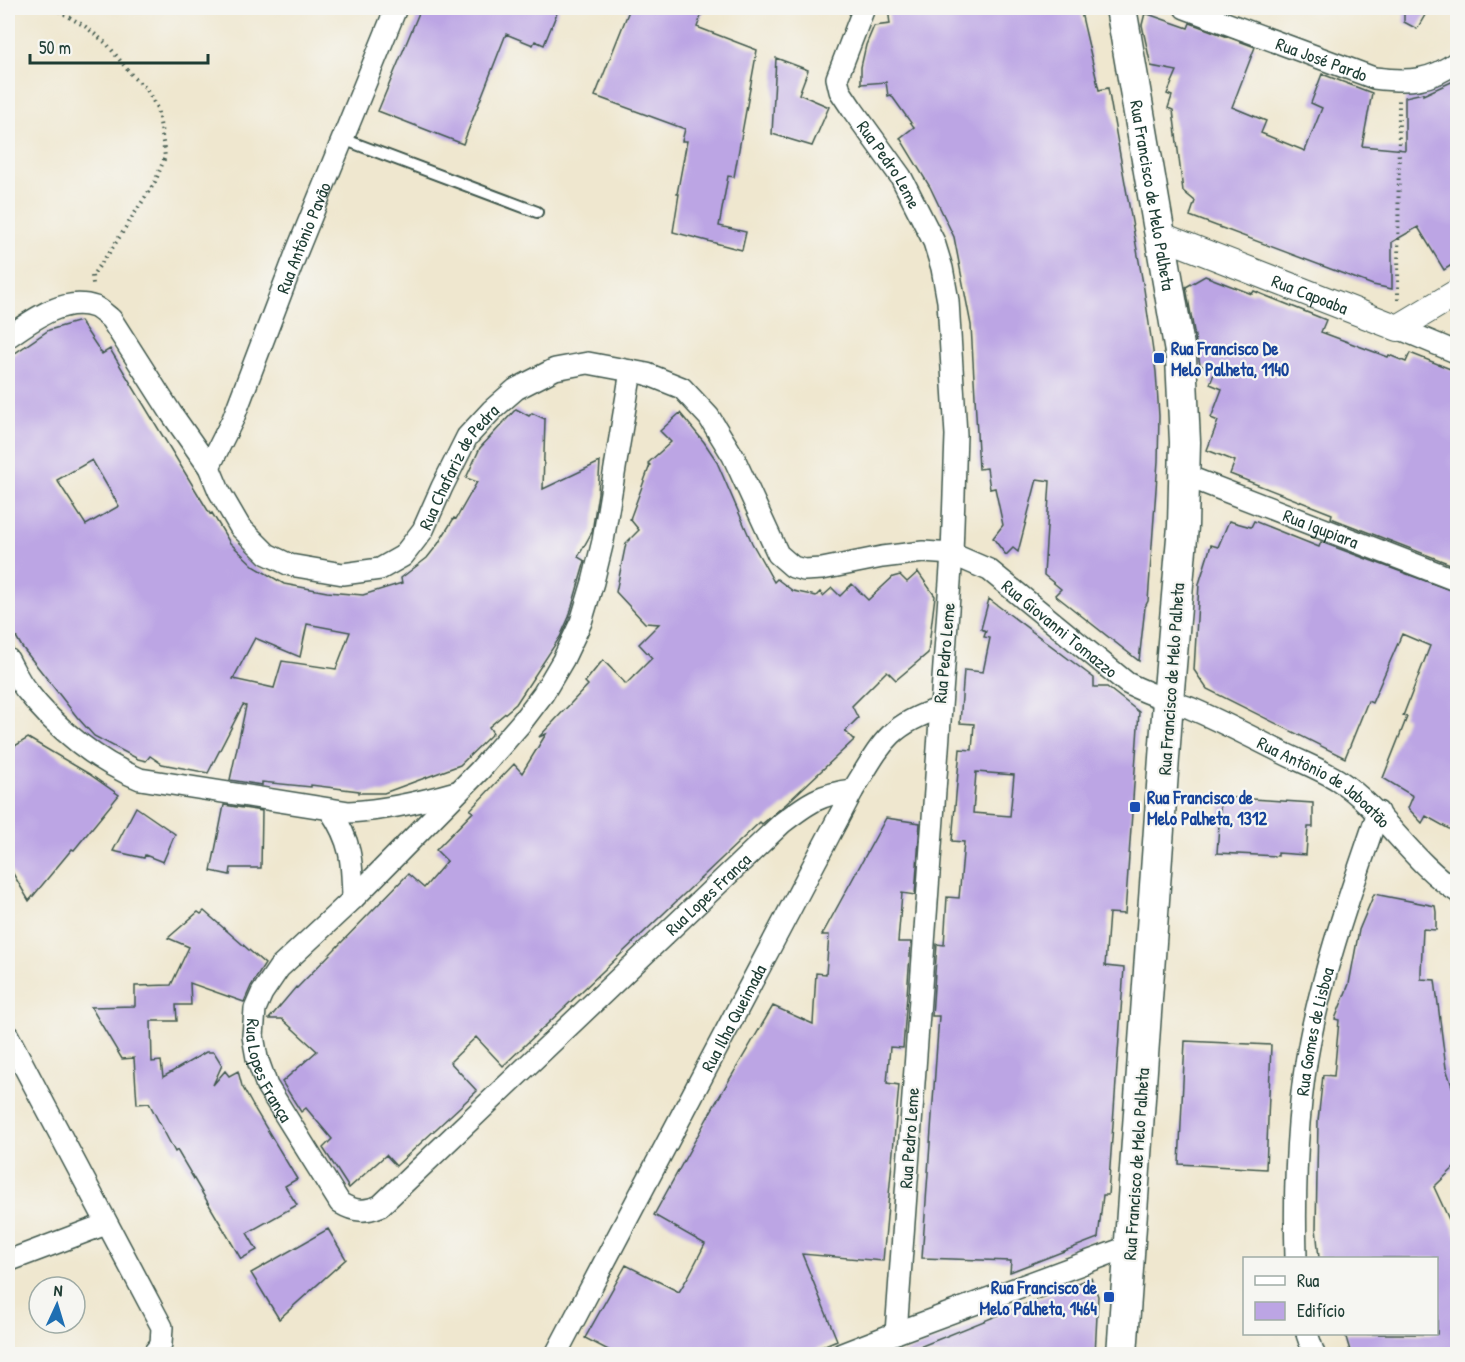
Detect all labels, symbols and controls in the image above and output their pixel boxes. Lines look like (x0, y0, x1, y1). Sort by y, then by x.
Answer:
scale bar (30, 27, 208, 65)
street label: Rua José Pardo (1273, 30, 1371, 87)
text: 50 m (39, 35, 71, 60)
street label: Rua Francisco de Melo Palheta (1124, 98, 1182, 292)
street label: Rua Pedro Leme (851, 115, 927, 213)
street label: Rua Antônio Pavão (270, 178, 336, 297)
street label: Rua Capoaba (1268, 268, 1352, 320)
place label: Rua Francisco De Melo Palheta, 1140 (1171, 336, 1289, 382)
marker: Rua Francisco De Melo Palheta, 1140 (1152, 351, 1166, 365)
street label: Rua Chafariz de Pedra (412, 398, 504, 534)
street label: Rua Igupiara (1280, 502, 1362, 554)
street label: Rua Giovanni Tomazzo (997, 573, 1123, 683)
street label: Rua Francisco de Melo Palheta (1152, 582, 1190, 776)
street label: Rua Pedro Leme (927, 602, 961, 704)
street label: Rua Antônio de Jaboatão (1253, 730, 1396, 833)
place label: Rua Francisco de Melo Palheta, 1312 (1147, 785, 1267, 831)
marker: Rua Francisco de Melo Palheta, 1312 (1128, 800, 1142, 814)
street label: Rua Lopes França (659, 847, 756, 941)
street label: Rua Ilha Queimada (695, 960, 772, 1076)
street label: Rua Gomes de Lisboa (1289, 964, 1339, 1097)
street label: Rua Lopes França (240, 1018, 299, 1127)
street label: Rua Francisco de Melo Palheta (1117, 1067, 1155, 1261)
street label: Rua Pedro Leme (893, 1087, 925, 1189)
legend (1243, 1257, 1438, 1335)
text: Rua (1297, 1268, 1319, 1293)
north arrow (27, 1275, 87, 1335)
place label: Rua Francisco de Melo Palheta, 1464 (979, 1275, 1098, 1321)
text: N (53, 1279, 64, 1301)
marker: Rua Francisco de Melo Palheta, 1464 (1102, 1290, 1116, 1304)
text: Edifício (1297, 1298, 1345, 1323)

